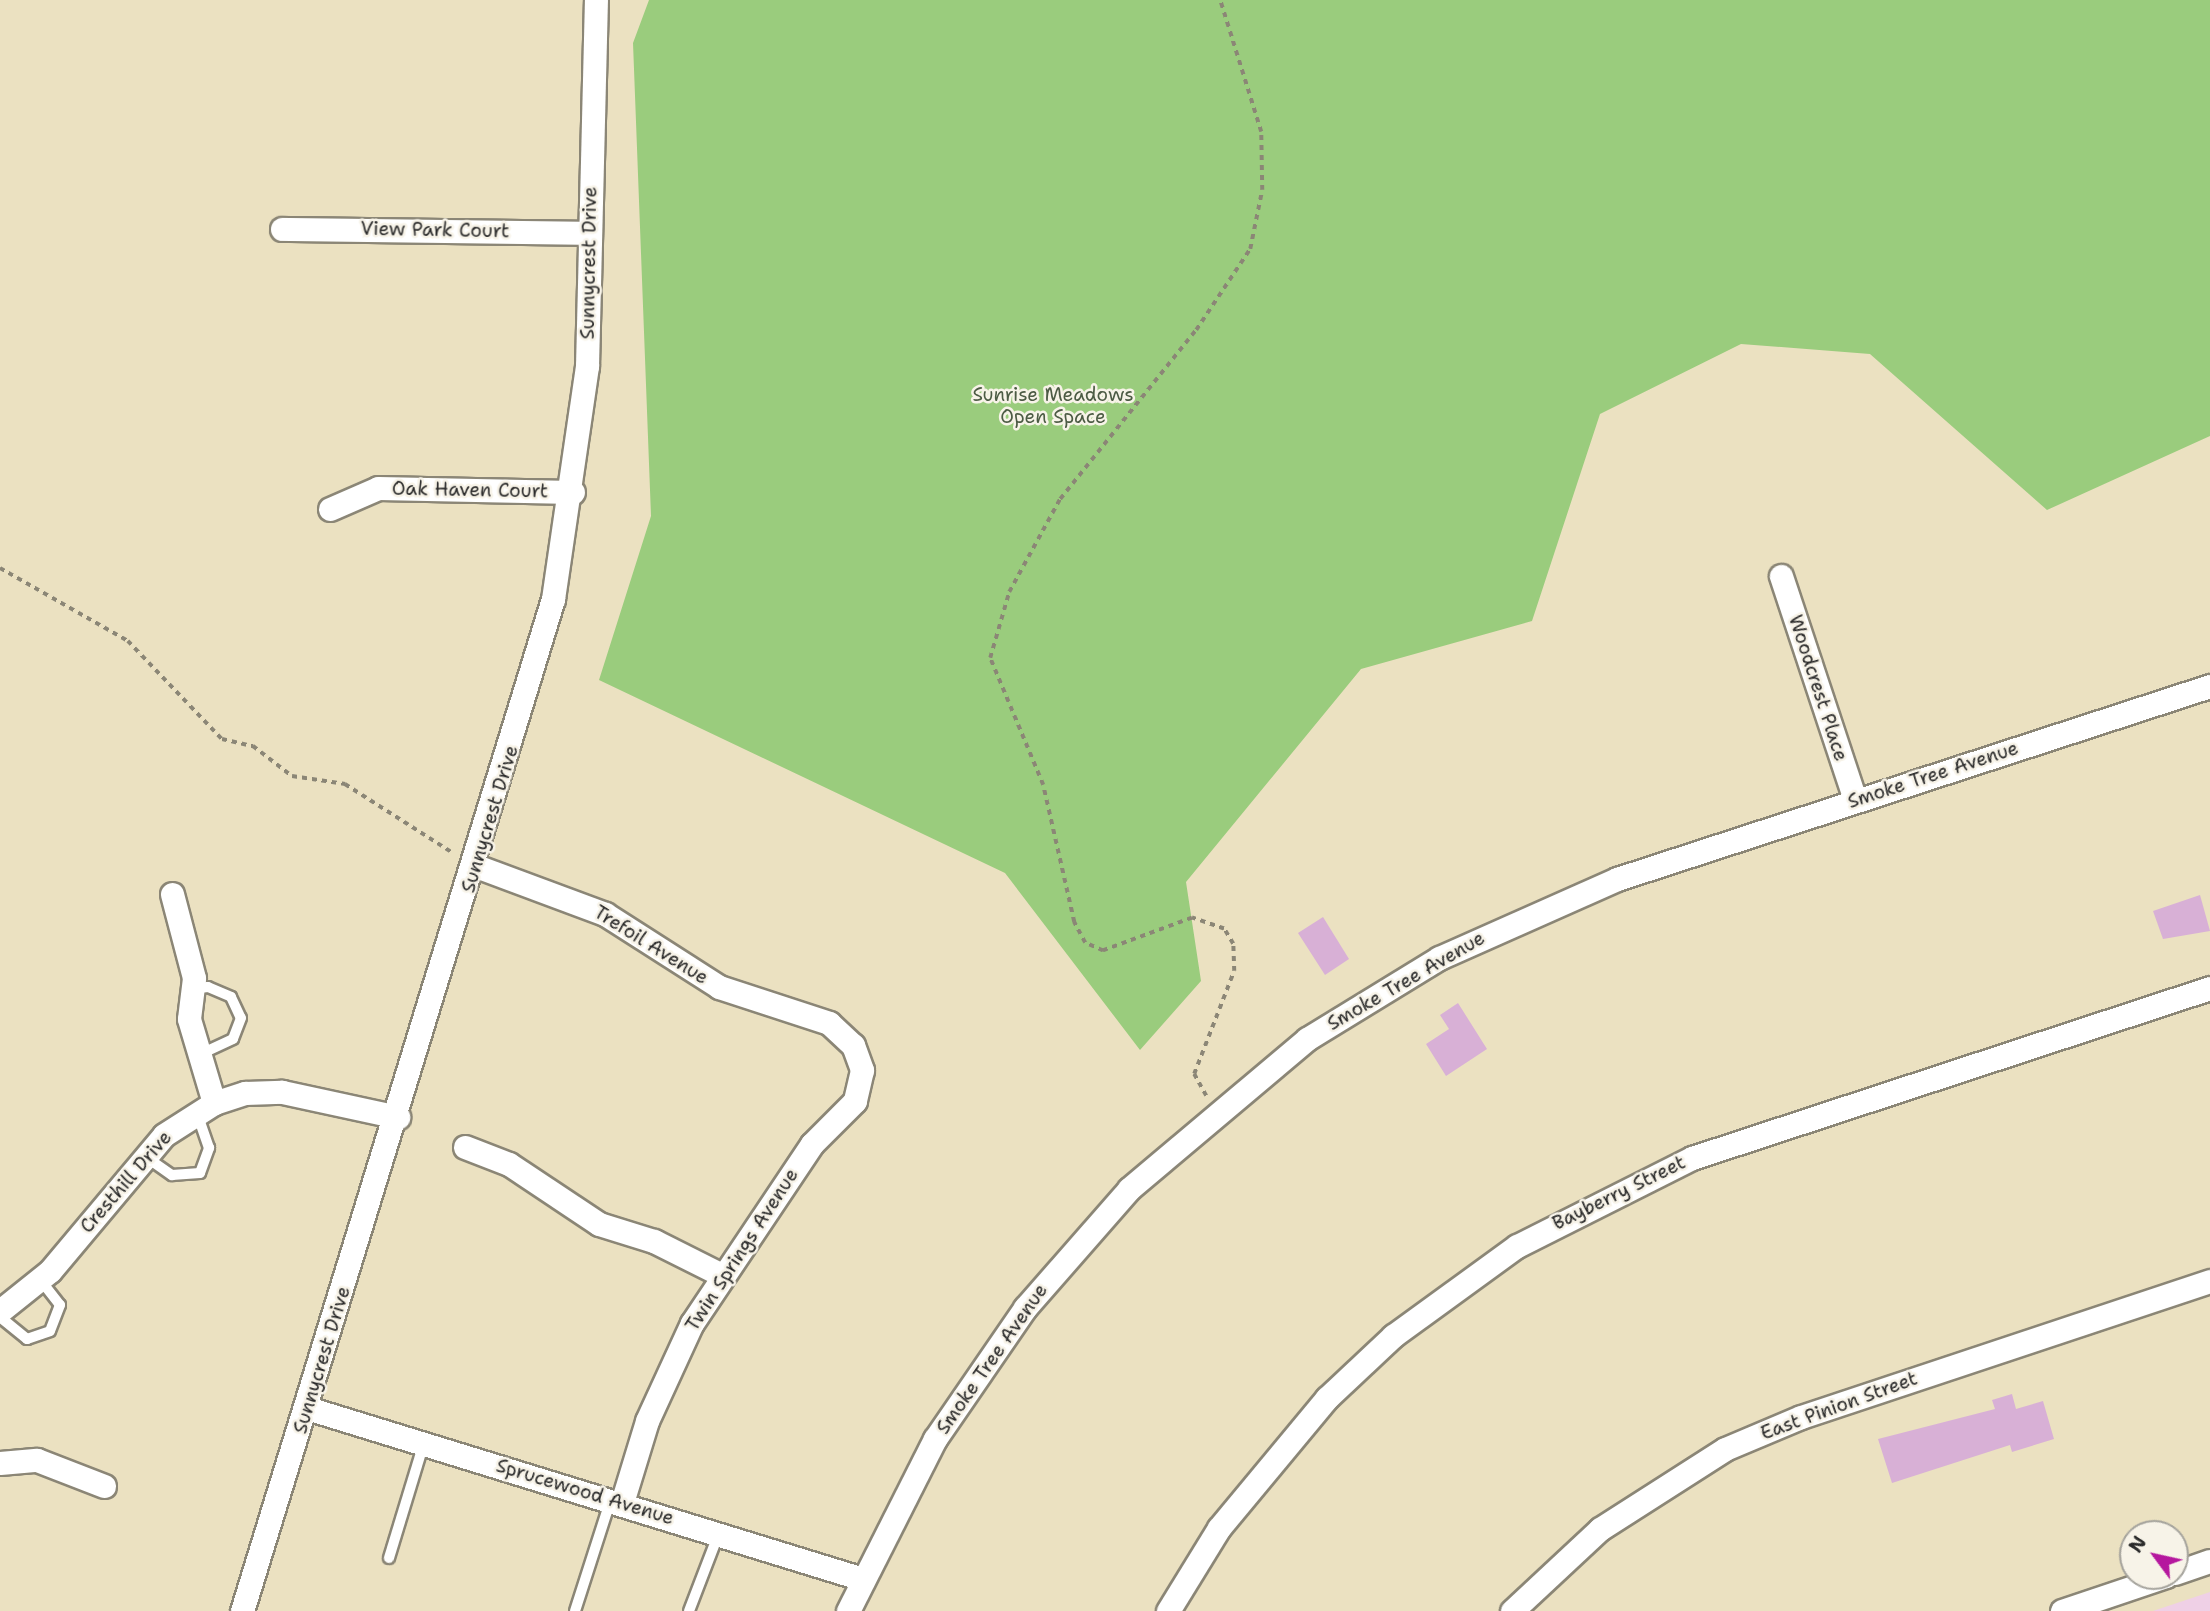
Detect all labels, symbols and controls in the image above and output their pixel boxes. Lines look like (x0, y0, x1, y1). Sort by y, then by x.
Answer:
street label: Sunnycrest Drive (576, 186, 602, 340)
street label: View Park Court (360, 217, 510, 243)
park label: Sunrise Meadows Open Space (972, 384, 1134, 428)
street label: Oak Haven Court (392, 477, 548, 503)
street label: Woodcrest Place (1784, 612, 1852, 764)
street label: Smoke Tree Avenue (1845, 737, 2021, 813)
street label: Sunnycrest Drive (457, 743, 523, 895)
street label: Trefoil Avenue (590, 901, 712, 989)
street label: Smoke Tree Avenue (1323, 927, 1489, 1035)
street label: Cresthill Drive (75, 1126, 177, 1238)
street label: Bayberry Street (1549, 1151, 1689, 1235)
street label: Twin Springs Avenue (681, 1164, 803, 1336)
street label: Smoke Tree Avenue (932, 1280, 1052, 1438)
street label: Sunnycrest Drive (289, 1284, 355, 1436)
street label: East Pinion Street (1758, 1367, 1920, 1445)
street label: Sprucewood Avenue (493, 1454, 677, 1530)
north arrow (2119, 1520, 2189, 1590)
text: N (2123, 1531, 2152, 1558)

